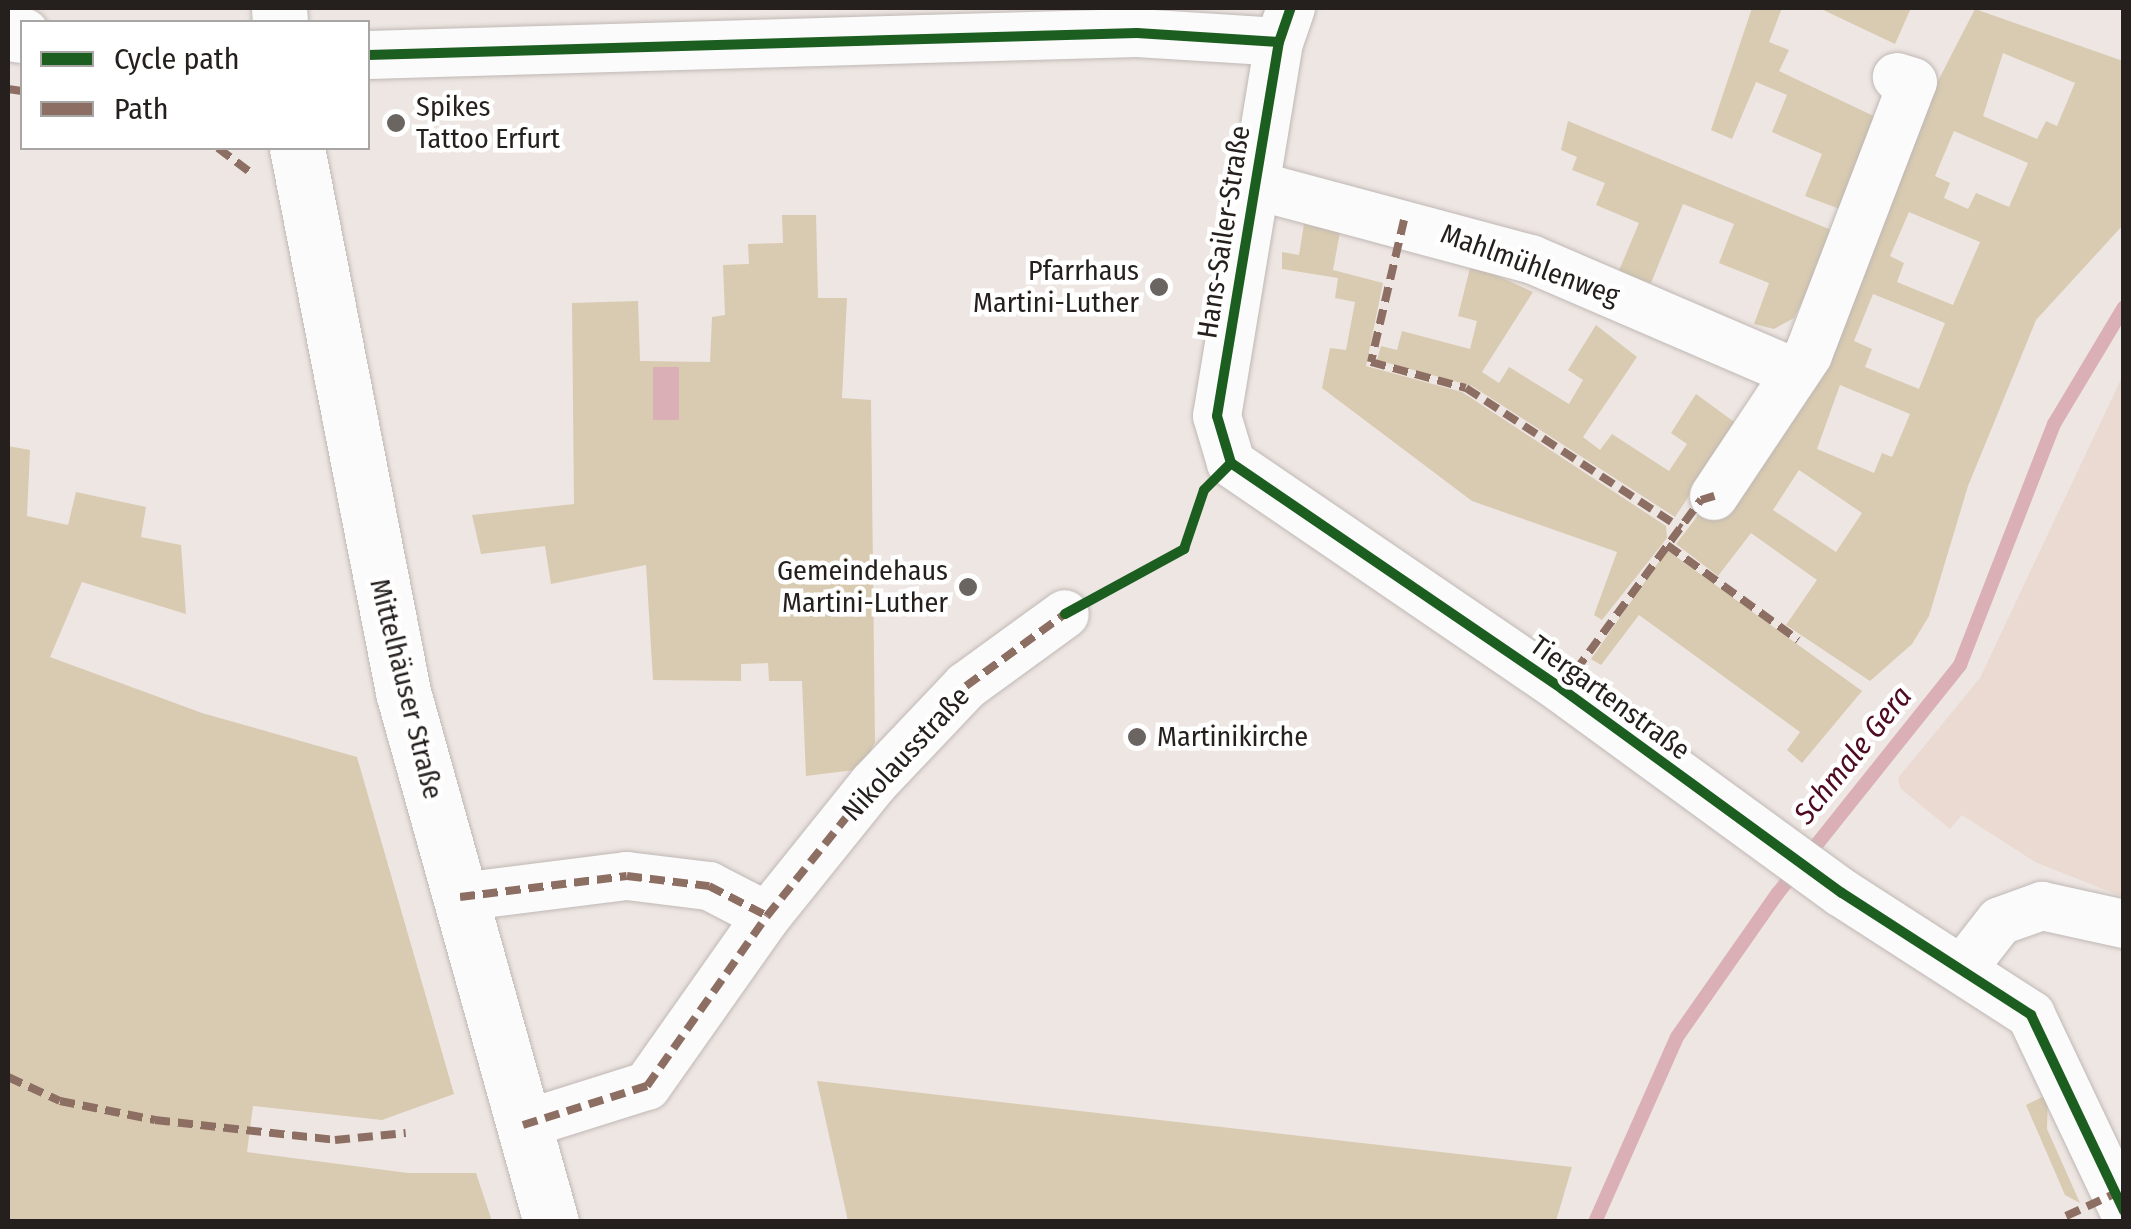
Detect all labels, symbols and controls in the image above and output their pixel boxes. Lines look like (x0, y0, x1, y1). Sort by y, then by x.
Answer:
legend (20, 20, 370, 150)
text: Cycle path (114, 41, 240, 77)
place label: Spikes Tattoo Erfurt (416, 90, 560, 156)
text: Path (114, 91, 168, 127)
marker: Spikes Tattoo Erfurt (385, 112, 407, 134)
street label: Hans-Sailer-Straße (1191, 123, 1257, 341)
street label: Mahlmühlenweg (1436, 217, 1624, 313)
place label: Pfarrhaus Martini-Luther (973, 254, 1139, 320)
marker: Pfarrhaus Martini-Luther (1148, 276, 1170, 298)
place label: Gemeindehaus Martini-Luther (777, 554, 948, 620)
street label: Mittelhäuser Straße (362, 575, 450, 803)
marker: Gemeindehaus Martini-Luther (957, 576, 979, 598)
street label: Tiergartenstraße (1524, 629, 1696, 767)
water label: Schmale Gera (1786, 679, 1920, 831)
street label: Nikolausstraße (835, 680, 977, 828)
place label: Martinikirche (1157, 720, 1308, 754)
marker: Martinikirche (1126, 726, 1148, 748)

